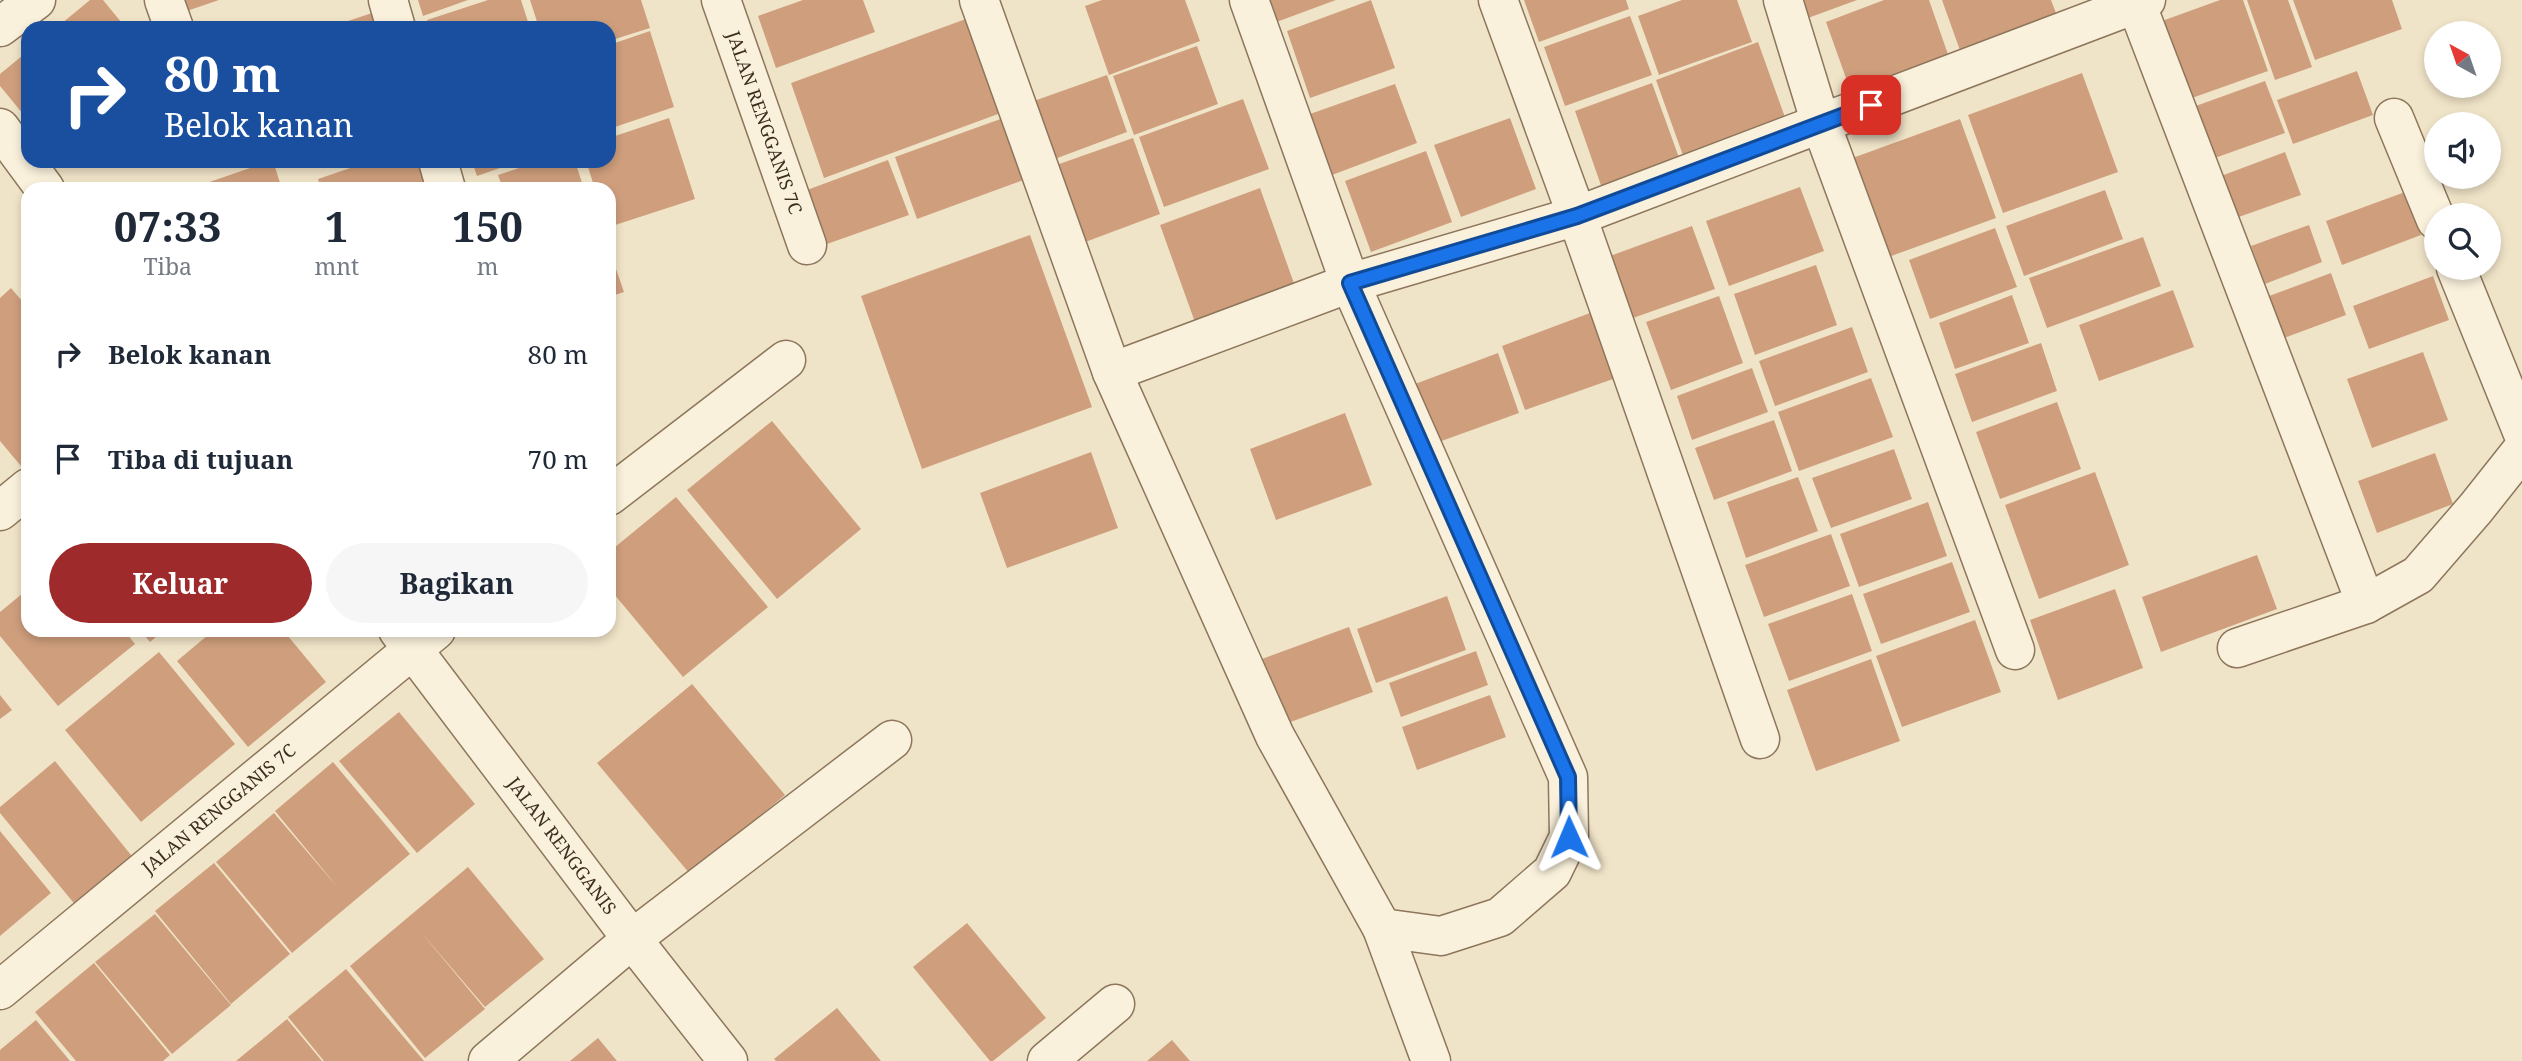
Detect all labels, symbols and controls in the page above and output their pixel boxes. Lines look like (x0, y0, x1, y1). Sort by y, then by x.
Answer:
north arrow (2424, 21, 2501, 98)
map controls (2424, 21, 2501, 280)
street label: JALAN RENGGANIS 7C (721, 27, 808, 217)
text: 80 m (164, 40, 280, 106)
icon: right (49, 49, 140, 140)
pin (1841, 75, 1901, 135)
icon: arrive (1852, 86, 1890, 124)
text: Belok kanan (164, 103, 354, 146)
button: sound (2424, 112, 2501, 189)
text: 07:33 (114, 197, 222, 254)
text: 1 (325, 197, 349, 254)
text: 150 (452, 197, 523, 254)
button: search (2424, 203, 2501, 280)
text: Tiba (143, 250, 192, 282)
text: mnt (314, 250, 359, 282)
text: m (477, 250, 498, 282)
icon: right (49, 335, 87, 373)
text: Belok kanan (108, 336, 271, 372)
text: 80 m (528, 336, 588, 372)
icon: arrive (49, 440, 87, 478)
text: Tiba di tujuan (108, 441, 293, 477)
text: 70 m (528, 441, 588, 477)
button: Keluar (49, 543, 312, 623)
button: Bagikan (326, 543, 588, 623)
street label: JALAN RENGGANIS 7C (136, 738, 300, 880)
street label: JALAN RENGGANIS (502, 771, 622, 919)
position arrow (1532, 800, 1606, 874)

